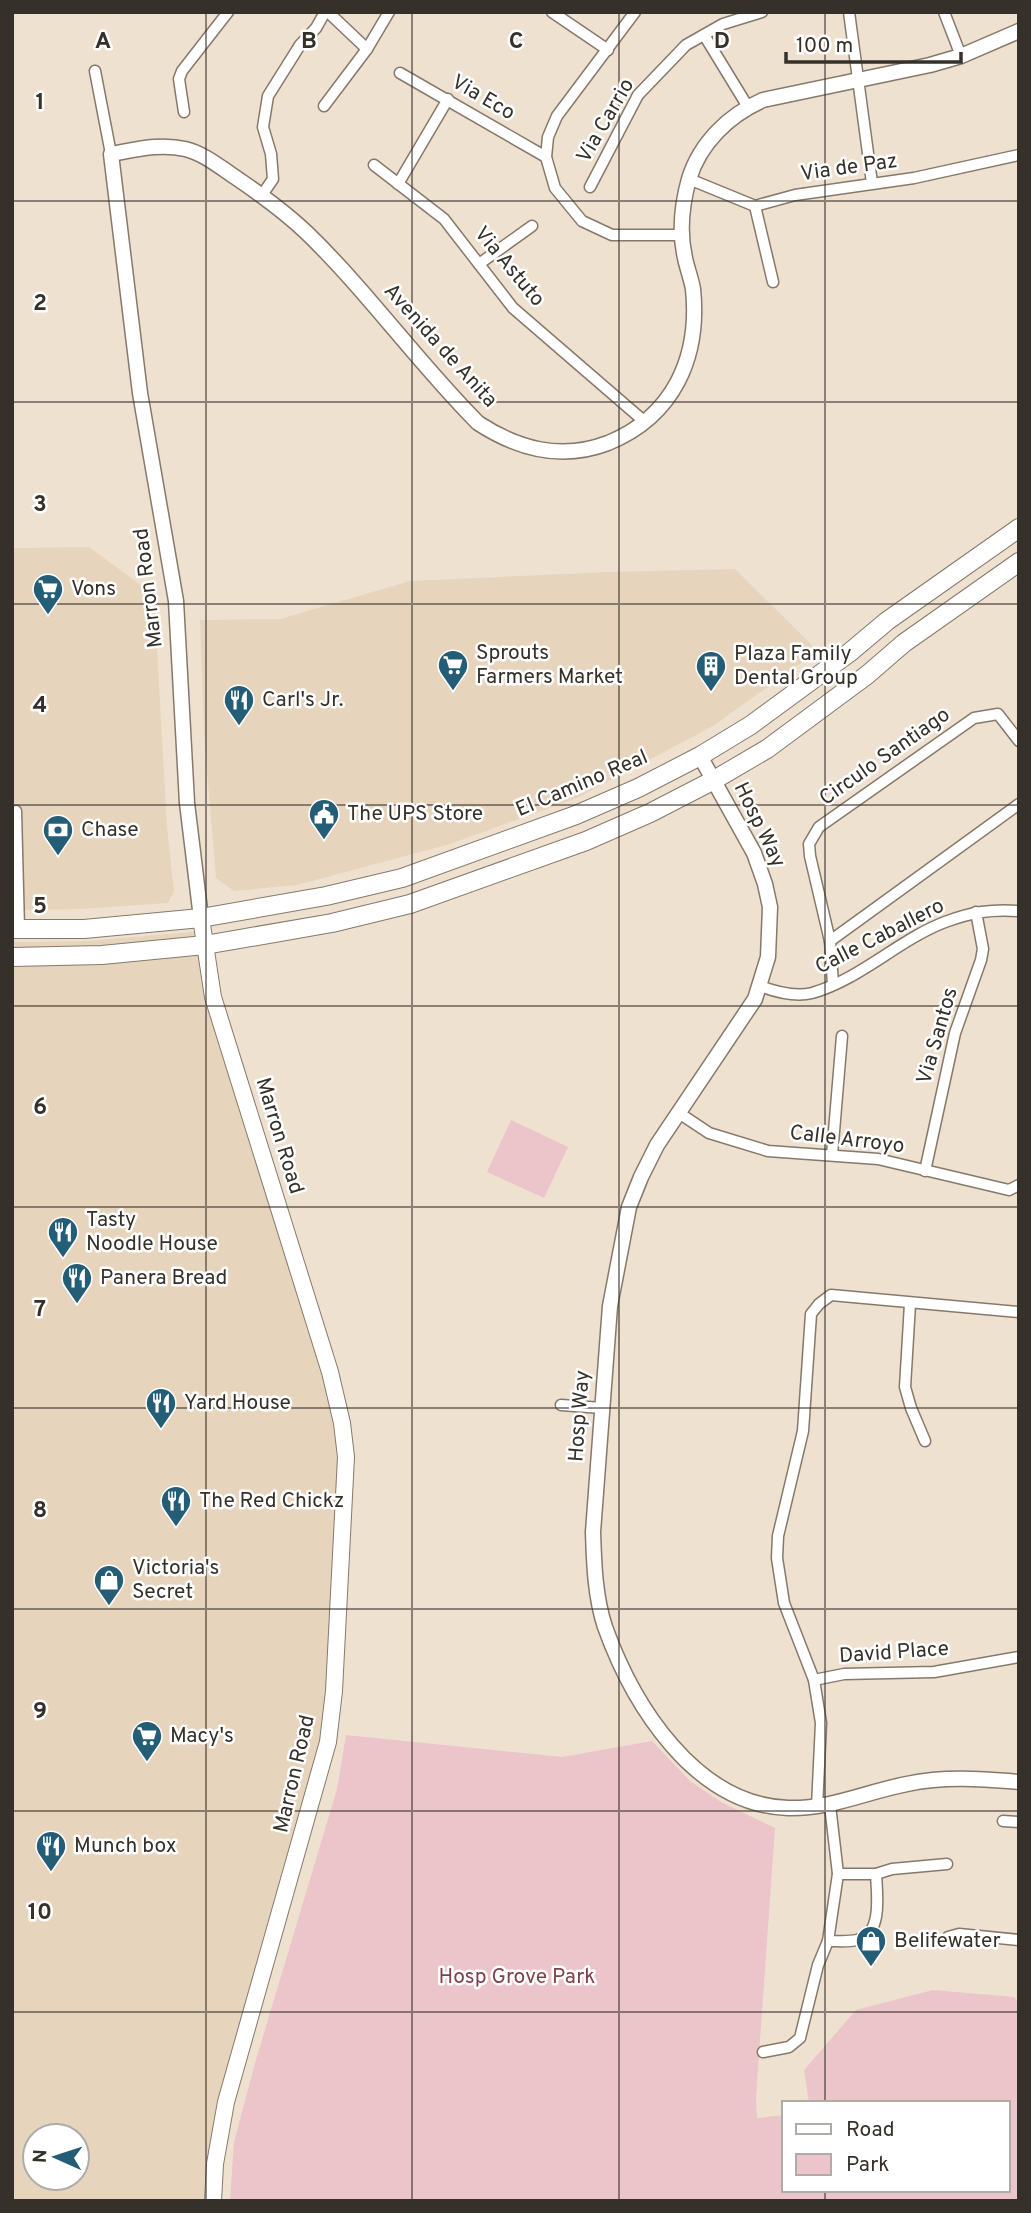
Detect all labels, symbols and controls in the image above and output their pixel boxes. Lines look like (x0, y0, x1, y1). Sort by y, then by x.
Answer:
scale bar (786, 21, 961, 65)
text: A (95, 28, 111, 57)
text: B (301, 28, 317, 57)
text: C (509, 28, 523, 57)
text: D (714, 28, 730, 57)
text: 100 m (796, 33, 853, 60)
street label: Via Eco (446, 69, 520, 127)
street label: Via Carrio (571, 74, 641, 168)
text: 1 (35, 89, 45, 118)
street label: Via de Paz (799, 148, 899, 188)
street label: Via Astuto (468, 221, 550, 313)
street label: Avenida de Anita (377, 278, 503, 414)
text: 2 (33, 290, 47, 319)
text: 3 (33, 491, 47, 520)
street label: Marron Road (128, 527, 170, 649)
supermarket icon: Vons (31, 572, 65, 616)
place label: Vons (71, 576, 116, 603)
place label: Sprouts Farmers Market (476, 640, 623, 691)
place label: Plaza Family Dental Group (734, 641, 858, 692)
supermarket icon: Sprouts Farmers Market (436, 648, 470, 692)
building icon: Plaza Family Dental Group (694, 649, 728, 693)
restaurant icon: Carl's Jr. (222, 683, 256, 727)
place label: Carl's Jr. (262, 687, 343, 714)
text: 4 (33, 692, 47, 721)
street label: Circulo Santiago (814, 702, 956, 812)
street label: El Camino Real (512, 744, 652, 824)
street label: Hosp Way (727, 778, 791, 872)
public building icon: The UPS Store (307, 797, 341, 841)
place label: The UPS Store (347, 801, 483, 828)
bank icon: Chase (41, 813, 75, 857)
place label: Chase (81, 817, 139, 844)
text: 5 (33, 893, 47, 922)
street label: Calle Caballero (811, 893, 949, 981)
street label: Via Santos (911, 984, 965, 1088)
street label: Marron Road (249, 1075, 309, 1197)
text: 6 (33, 1094, 47, 1123)
street label: Calle Arroyo (788, 1120, 906, 1160)
place label: Tasty Noodle House (86, 1207, 218, 1258)
restaurant icon: Tasty Noodle House (46, 1215, 80, 1259)
restaurant icon: Panera Bread (60, 1261, 94, 1305)
place label: Panera Bread (100, 1265, 227, 1292)
text: 7 (34, 1296, 46, 1325)
street label: Hosp Way (563, 1369, 597, 1463)
restaurant icon: Yard House (144, 1386, 178, 1430)
place label: Yard House (184, 1390, 291, 1417)
restaurant icon: The Red Chickz (159, 1484, 193, 1528)
place label: The Red Chickz (199, 1488, 344, 1515)
text: 8 (33, 1497, 47, 1526)
place label: Victoria's Secret (132, 1555, 219, 1606)
shop icon: Victoria's Secret (92, 1563, 126, 1607)
street label: David Place (838, 1636, 950, 1670)
text: 9 (33, 1698, 47, 1727)
street label: Marron Road (268, 1712, 322, 1836)
supermarket icon: Macy's (130, 1719, 164, 1763)
place label: Macy's (170, 1723, 234, 1750)
restaurant icon: Munch box (34, 1829, 68, 1873)
place label: Munch box (74, 1833, 177, 1860)
text: 10 (28, 1899, 52, 1928)
shop icon: Belifewater (854, 1924, 888, 1968)
place label: Belifewater (894, 1928, 1001, 1955)
park label: Hosp Grove Park (439, 1964, 595, 1991)
legend (782, 2101, 1010, 2192)
text: Road (846, 2117, 895, 2144)
north arrow (21, 2122, 91, 2192)
text: N (29, 2149, 53, 2164)
text: Park (846, 2152, 889, 2179)

